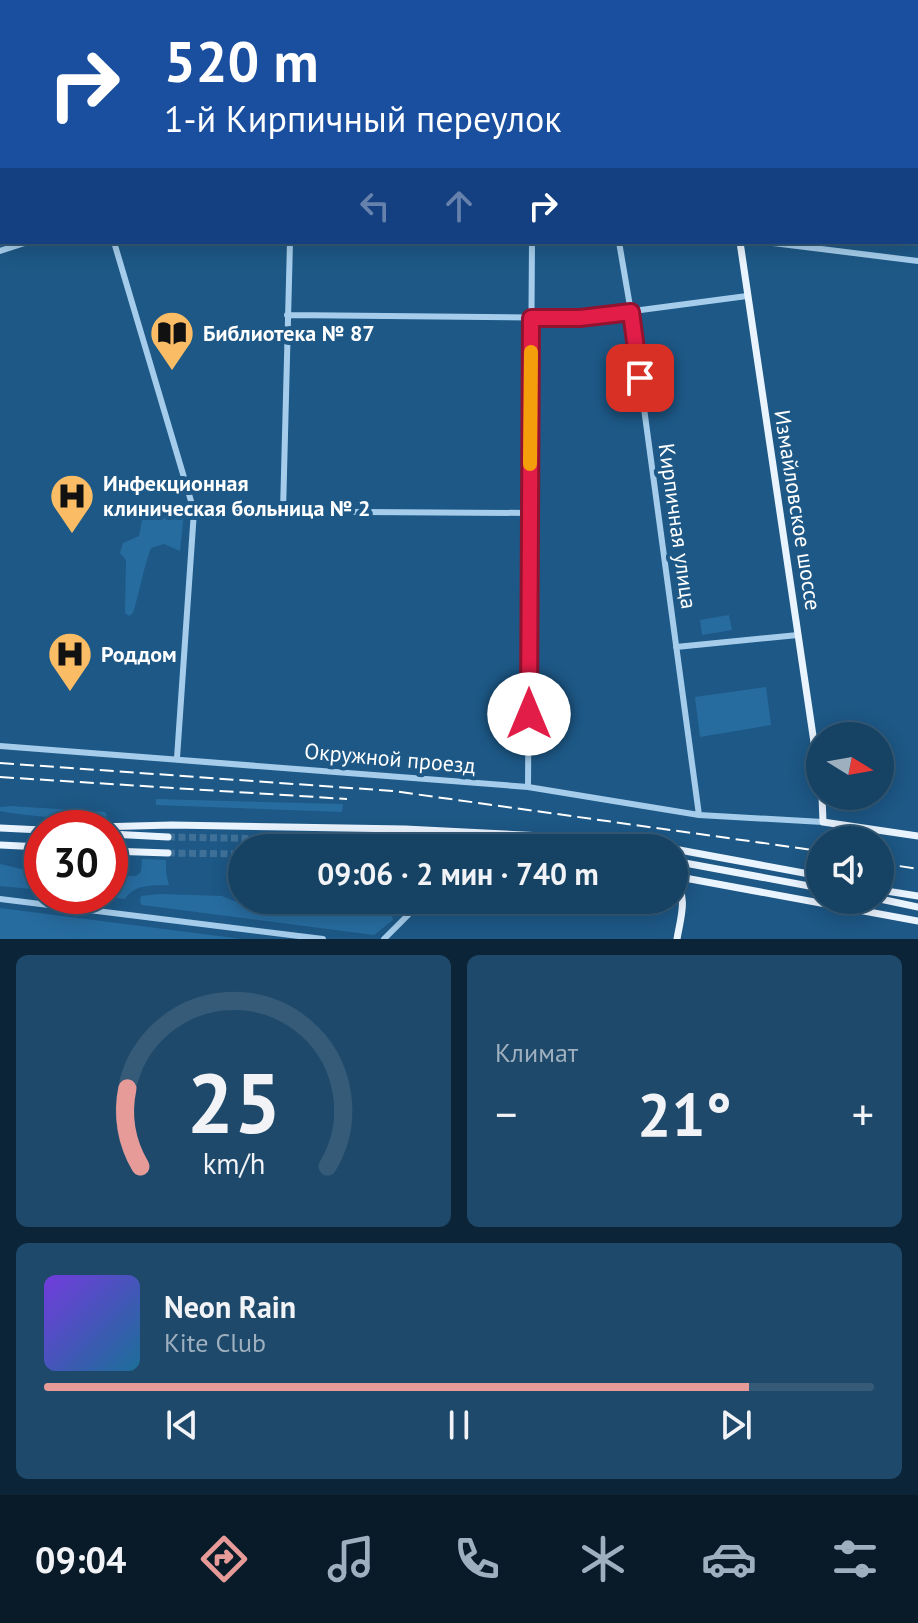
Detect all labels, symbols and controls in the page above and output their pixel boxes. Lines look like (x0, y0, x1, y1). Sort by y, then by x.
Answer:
text: 520 m (164, 25, 319, 97)
icon: right (32, 32, 136, 136)
text: 1-й Кирпичный переулок (164, 95, 562, 142)
icon: left (353, 184, 397, 228)
icon: ahead (437, 184, 481, 228)
icon: right (521, 184, 565, 228)
library icon: Библиотека № 87 (148, 309, 196, 372)
place label: Библиотека № 87 (203, 319, 375, 347)
pin (606, 344, 674, 412)
icon: arrive (618, 356, 662, 400)
street label: Измайловское шоссе (768, 408, 828, 612)
street label: Кирпичная улица (653, 441, 703, 611)
place label: Инфекционная клиническая больница № 2 (103, 469, 371, 522)
hospital icon: Инфекционная клиническая больница № 2 (48, 472, 96, 535)
hospital icon: Роддом (46, 630, 94, 693)
place label: Роддом (101, 640, 177, 668)
position arrow (487, 672, 571, 756)
north arrow (806, 722, 894, 810)
map controls (806, 722, 894, 914)
street label: Окружной проезд (303, 737, 477, 779)
speed limit sign: 30 (24, 810, 128, 914)
button: sound (806, 826, 894, 914)
text: 09:06 · 2 мин · 740 m (317, 854, 599, 893)
text: Климат (495, 1036, 578, 1069)
text: 25 (186, 1048, 281, 1156)
text: 21° (637, 1075, 732, 1153)
text: − (495, 1085, 517, 1142)
text: + (852, 1085, 874, 1142)
text: km/h (202, 1145, 265, 1182)
text: Neon Rain (164, 1287, 296, 1326)
text: Kite Club (164, 1326, 266, 1359)
icon: previous (160, 1403, 204, 1447)
icon: pause (437, 1403, 481, 1447)
icon: next (714, 1403, 758, 1447)
icon: directions (196, 1531, 252, 1587)
icon: music (323, 1531, 379, 1587)
icon: phone (449, 1531, 505, 1587)
icon: climate (575, 1531, 631, 1587)
icon: car (701, 1531, 757, 1587)
icon: filters (827, 1531, 883, 1587)
text: 09:04 (35, 1536, 126, 1583)

